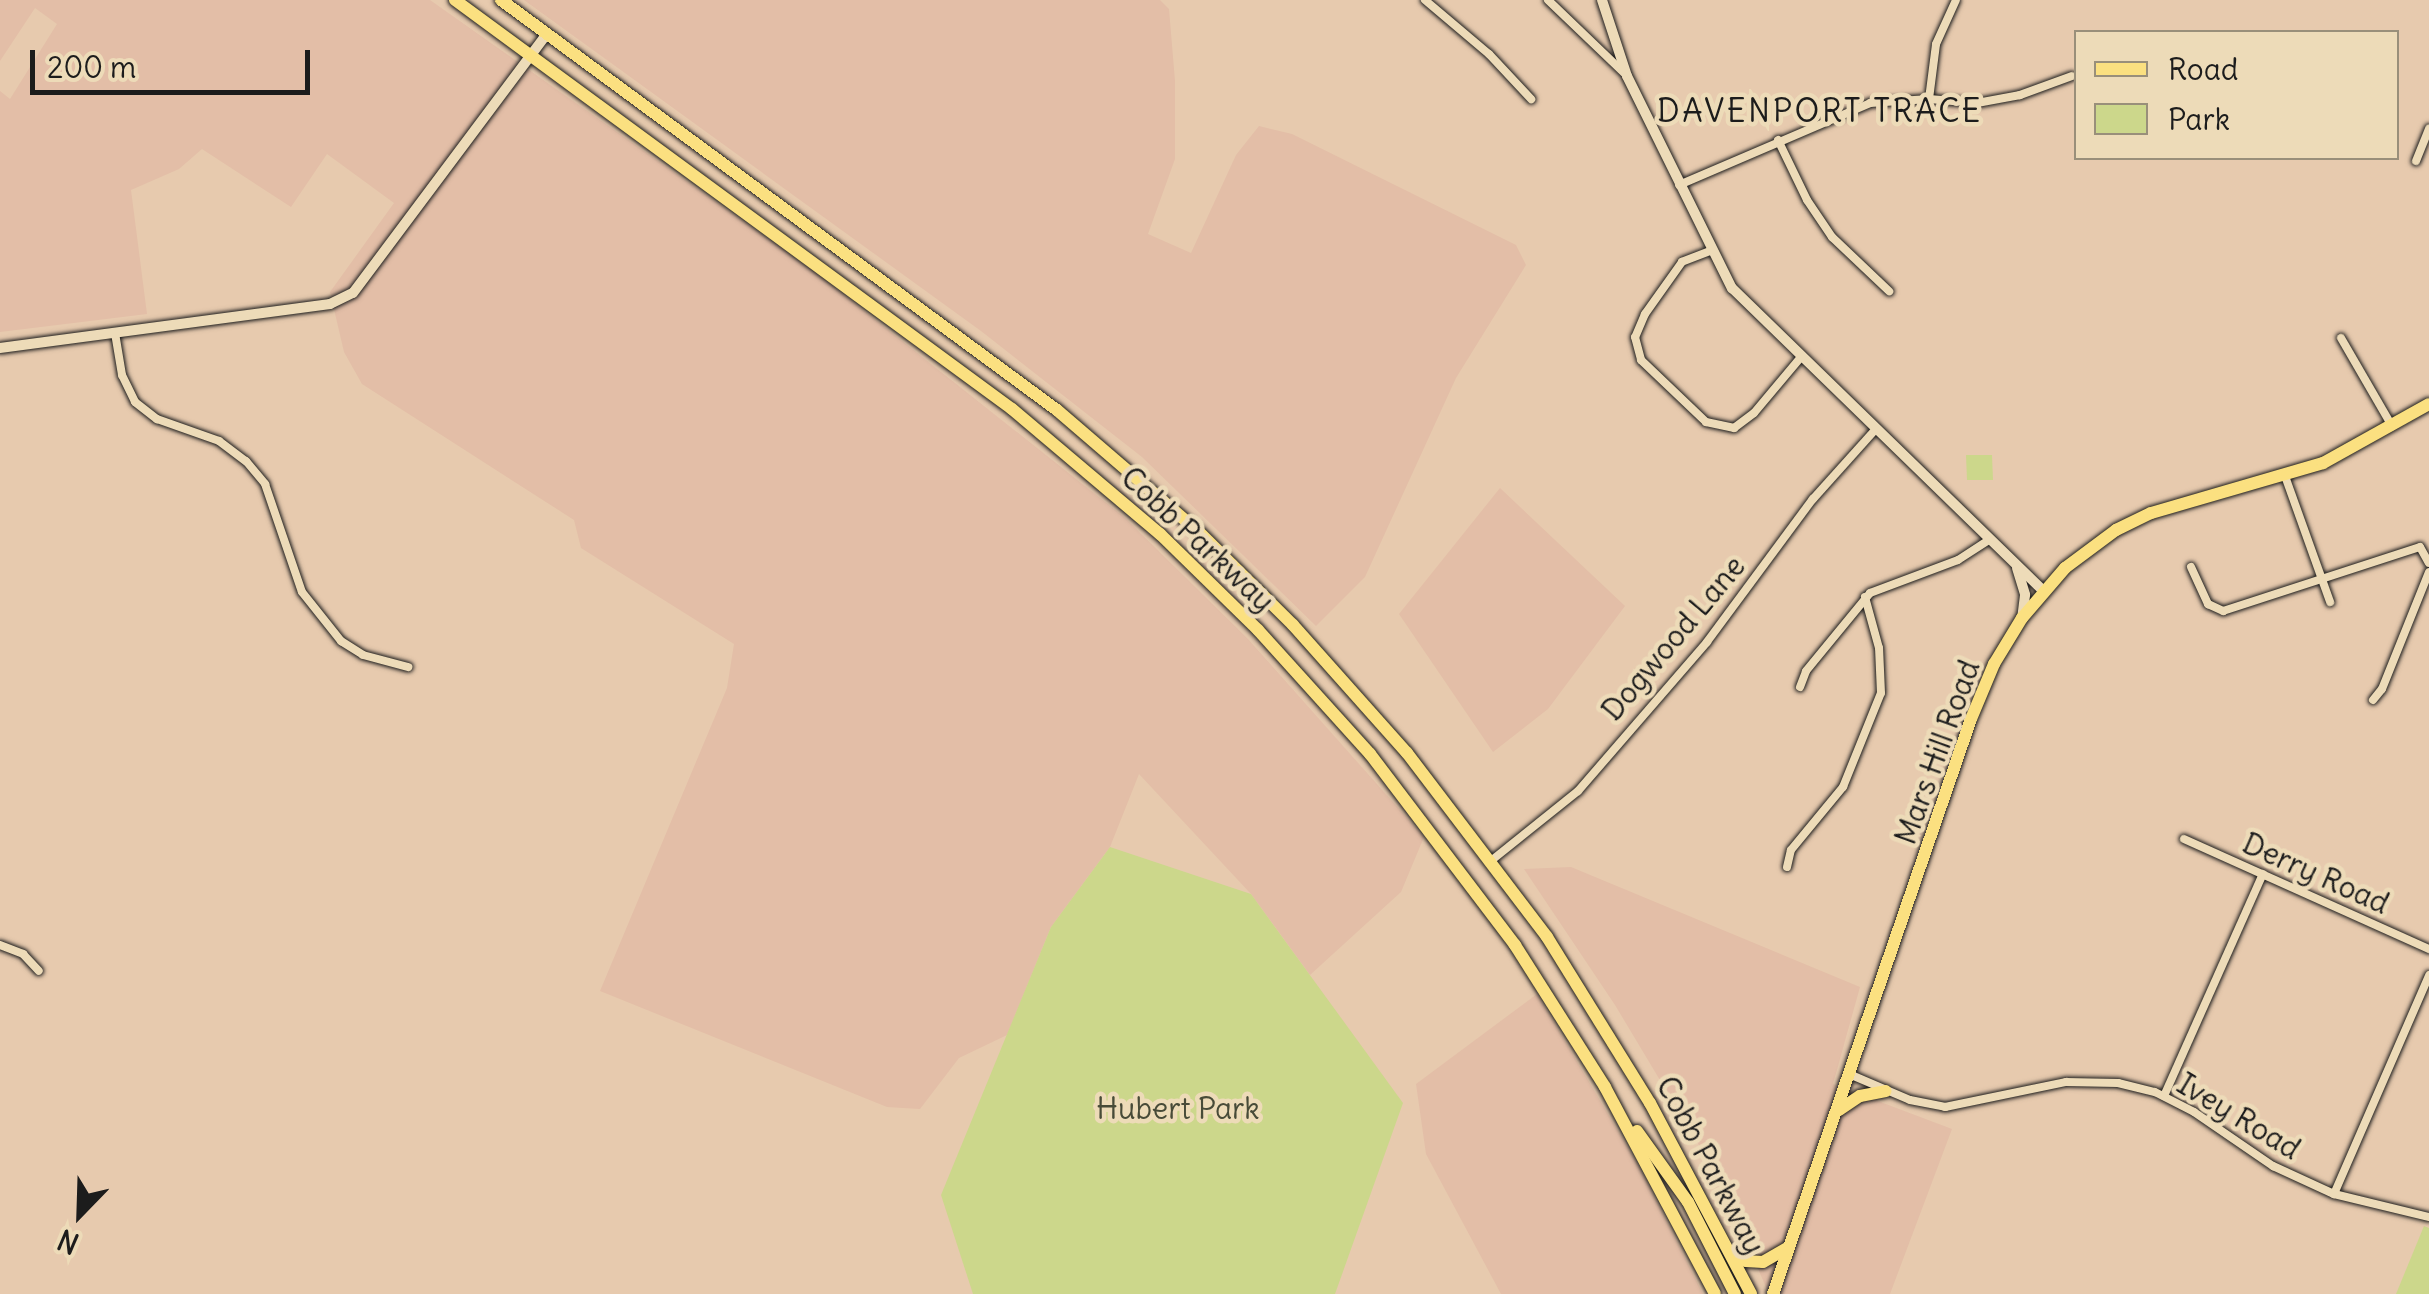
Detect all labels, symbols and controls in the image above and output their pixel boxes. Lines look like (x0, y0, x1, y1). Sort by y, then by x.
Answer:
scale bar (35, 30, 315, 92)
legend (2074, 30, 2399, 160)
text: 200 m (47, 48, 136, 86)
text: Road (2168, 50, 2238, 88)
district label: DAVENPORT TRACE (1657, 92, 1983, 130)
text: Park (2168, 100, 2230, 138)
street label: Cobb Parkway (1114, 459, 1282, 619)
street label: Dogwood Lane (1594, 548, 1752, 728)
street label: Mars Hill Road (1887, 655, 1987, 849)
street label: Derry Road (2237, 825, 2395, 921)
street label: Ivey Road (2171, 1065, 2307, 1167)
street label: Cobb Parkway (1649, 1070, 1773, 1260)
park label: Hubert Park (1096, 1090, 1260, 1126)
north arrow (30, 1164, 130, 1264)
text: N (52, 1221, 84, 1262)

